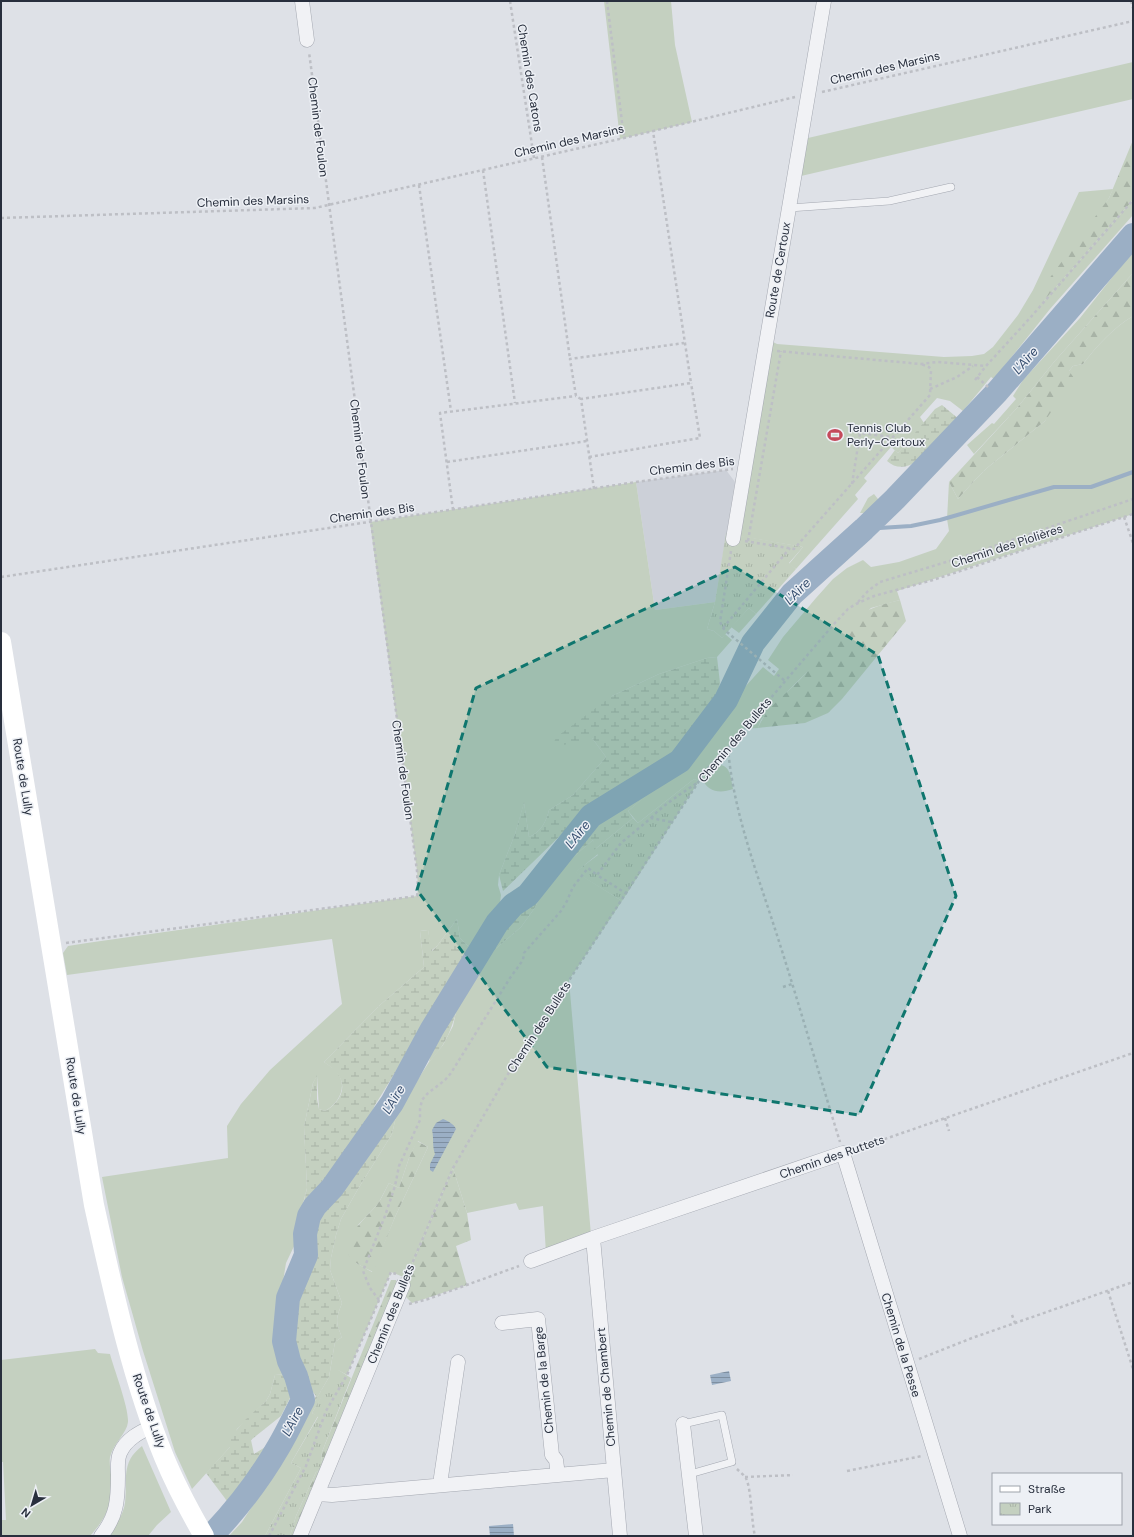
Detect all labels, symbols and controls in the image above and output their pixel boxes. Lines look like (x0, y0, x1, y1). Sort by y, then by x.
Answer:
street label: Chemin des Catons (514, 23, 546, 133)
street label: Chemin des Marsins (828, 48, 942, 88)
street label: Chemin de Foulon (304, 76, 332, 178)
street label: Chemin des Marsins (512, 121, 626, 161)
street label: Chemin des Marsins (197, 191, 309, 211)
street label: Route de Certoux (762, 221, 794, 319)
water label: L'Aire (1009, 343, 1042, 378)
street label: Chemin de Foulon (346, 398, 374, 500)
place label: Tennis Club Perly-Certoux (847, 420, 925, 450)
sports icon: Tennis Club Perly-Certoux (826, 426, 844, 444)
street label: Chemin des Bis (649, 453, 735, 479)
street label: Chemin des Bis (328, 499, 416, 527)
street label: Chemin des Piolières (949, 520, 1065, 572)
water label: L'Aire (780, 574, 814, 608)
street label: Chemin des Bullets (695, 694, 775, 786)
street label: Chemin de Foulon (388, 719, 418, 821)
street label: Route de Lully (9, 737, 37, 817)
water label: L'Aire (561, 817, 594, 852)
street label: Chemin des Bullets (503, 978, 575, 1076)
street label: Route de Lully (62, 1056, 90, 1136)
water label: L'Aire (378, 1082, 409, 1117)
street label: Chemin des Ruttets (777, 1132, 887, 1182)
street label: Chemin des Bullets (364, 1262, 418, 1366)
street label: Chemin de la Pesse (878, 1291, 925, 1399)
street label: Chemin de la Barge (530, 1326, 558, 1434)
street label: Chemin de Chambert (593, 1326, 619, 1447)
street label: Route de Lully (129, 1371, 169, 1451)
water label: L'Aire (278, 1404, 307, 1439)
legend (992, 1473, 1122, 1525)
text: Straße (1028, 1481, 1065, 1497)
north arrow (12, 1485, 52, 1525)
text: Park (1028, 1501, 1052, 1517)
text: N (18, 1505, 33, 1521)

